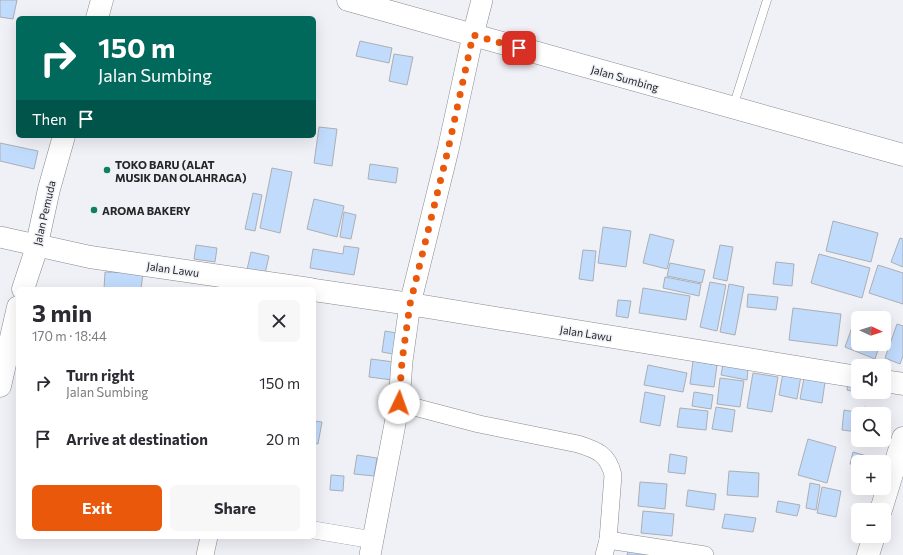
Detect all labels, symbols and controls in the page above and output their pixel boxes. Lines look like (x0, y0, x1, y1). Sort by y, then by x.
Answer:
text: 150 m (98, 30, 175, 64)
pin (502, 31, 536, 65)
icon: right (32, 32, 84, 84)
icon: arrive (508, 37, 530, 59)
street label: Jalan Sumbing (589, 62, 660, 95)
text: Jalan Sumbing (98, 64, 212, 86)
icon: arrive (75, 108, 97, 130)
text: Then (32, 110, 67, 128)
place label: TOKO BARU (ALAT MUSIK DAN OLAHRAGA) (115, 158, 247, 184)
marker: TOKO BARU (ALAT MUSIK DAN OLAHRAGA) (102, 165, 112, 175)
street label: Jalan Pemuda (30, 179, 59, 247)
place label: AROMA BAKERY (102, 204, 191, 217)
marker: AROMA BAKERY (89, 205, 99, 215)
street label: Jalan Lawu (146, 259, 200, 280)
text: 3 min (32, 298, 92, 327)
button: close (258, 300, 300, 342)
north arrow (851, 311, 891, 351)
map controls (851, 311, 891, 543)
street label: Jalan Lawu (559, 322, 613, 345)
text: 170 m · 18:44 (32, 328, 107, 344)
button: sound (851, 359, 891, 399)
text: Turn right (66, 366, 135, 384)
icon: right (32, 372, 54, 394)
text: 150 m (259, 374, 300, 392)
position arrow (378, 382, 420, 424)
text: Jalan Sumbing (66, 384, 148, 400)
button: search (851, 407, 891, 447)
icon: arrive (32, 428, 54, 450)
text: Arrive at destination (66, 430, 208, 448)
text: 20 m (266, 430, 300, 448)
button: + (851, 455, 891, 495)
button: Exit (32, 485, 162, 531)
button: Share (170, 485, 300, 531)
button: − (851, 503, 891, 543)

